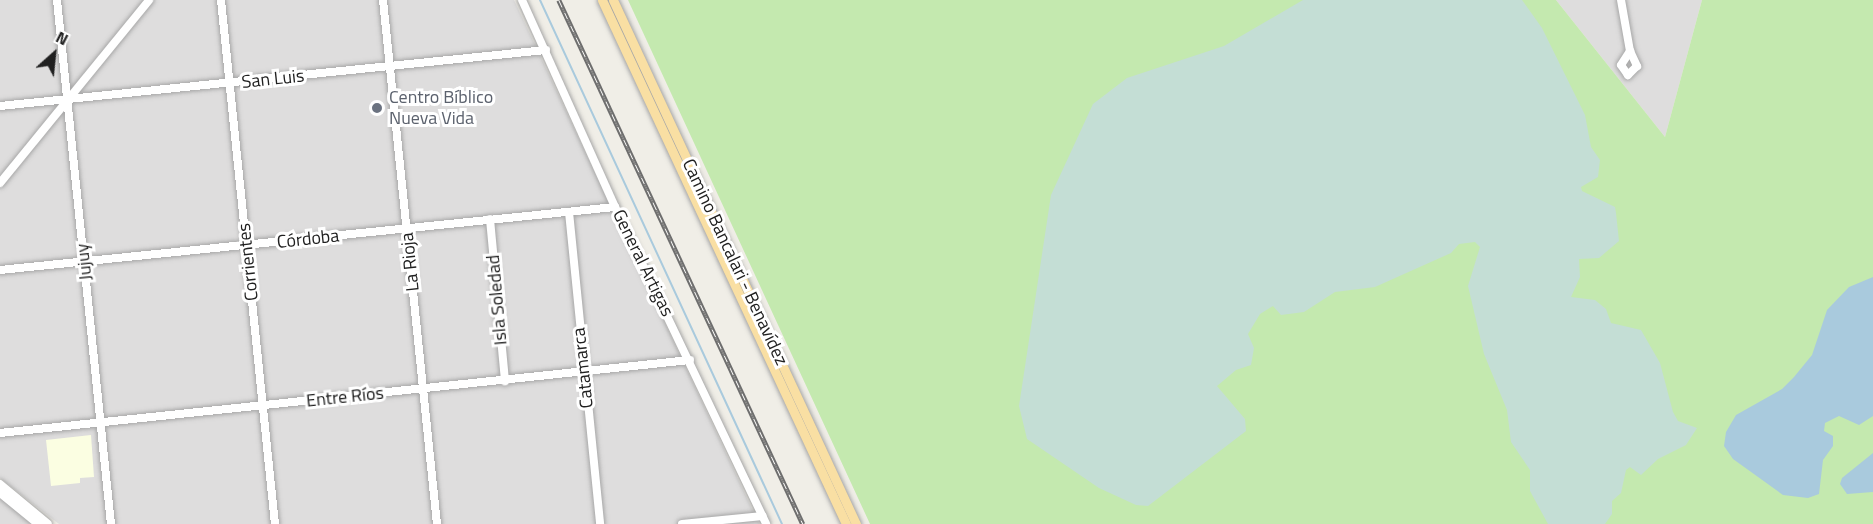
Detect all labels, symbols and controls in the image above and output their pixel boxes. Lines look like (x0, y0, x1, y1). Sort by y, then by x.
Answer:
north arrow (24, 24, 84, 84)
text: N (52, 25, 73, 51)
street label: San Luis (241, 65, 305, 93)
place label: Centro Bíblico Nueva Vida (389, 87, 493, 130)
marker: Centro Bíblico Nueva Vida (370, 101, 384, 115)
street label: Camino Bancalari - Benavídez (678, 156, 792, 368)
street label: General Artigas (608, 206, 678, 320)
street label: Corrientes (233, 222, 263, 302)
street label: Córdoba (276, 225, 340, 253)
street label: La Rioja (396, 231, 424, 293)
street label: Jujuy (71, 242, 97, 282)
street label: Isla Soledad (482, 254, 512, 346)
street label: Catamarca (568, 327, 598, 409)
street label: Entre Ríos (305, 382, 385, 412)

